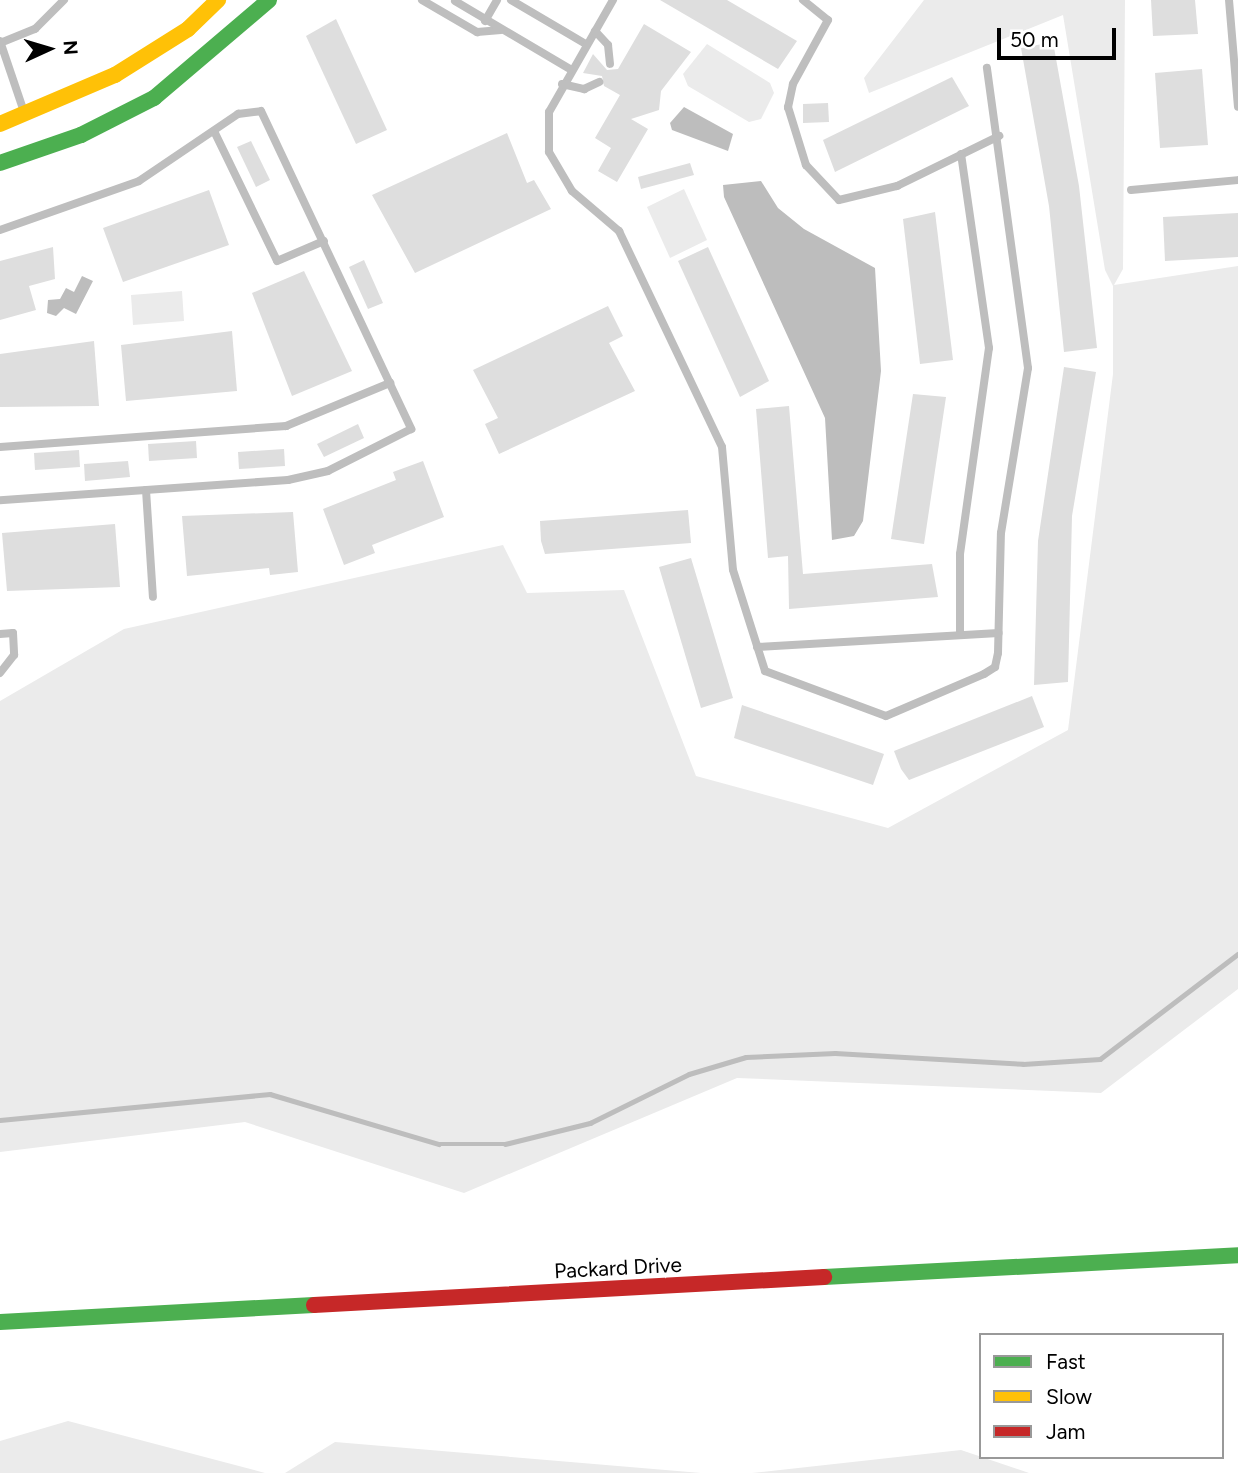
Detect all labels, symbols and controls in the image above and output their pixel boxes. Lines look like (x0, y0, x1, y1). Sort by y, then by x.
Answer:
north arrow (14, 14, 84, 84)
scale bar (1000, 14, 1119, 58)
text: 50 m (1010, 27, 1059, 52)
text: N (58, 39, 82, 56)
street label: Packard Drive (554, 1252, 682, 1284)
legend (979, 1333, 1224, 1459)
text: Fast (1046, 1349, 1086, 1374)
text: Slow (1046, 1384, 1092, 1409)
text: Jam (1046, 1419, 1085, 1444)

